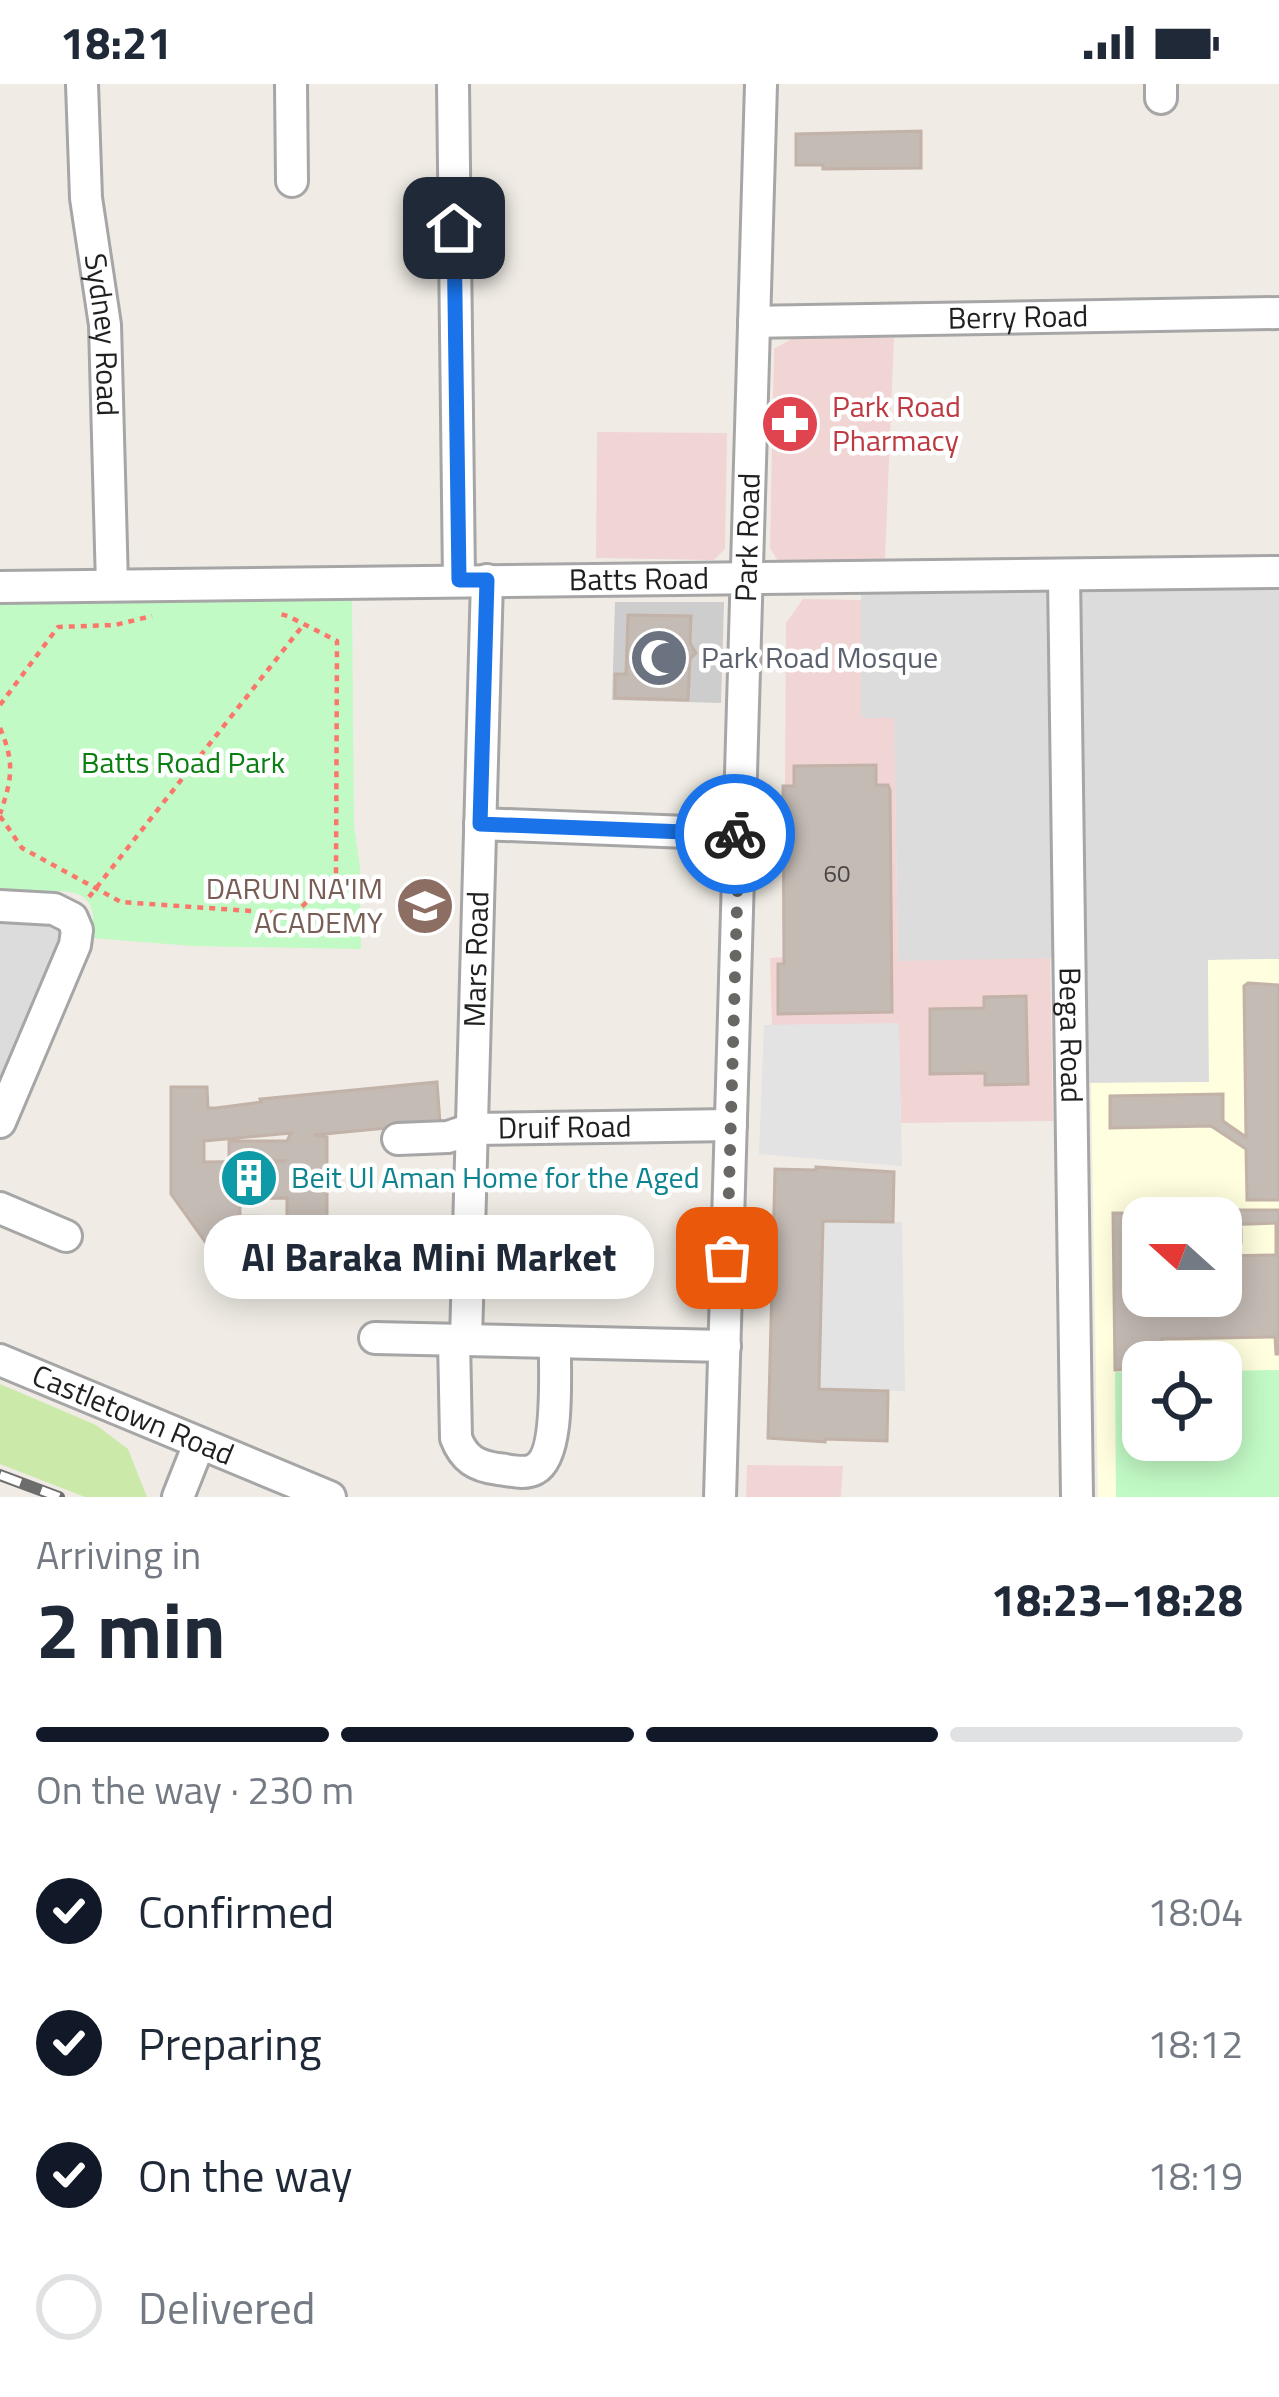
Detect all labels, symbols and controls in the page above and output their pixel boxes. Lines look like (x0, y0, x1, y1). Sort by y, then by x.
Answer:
text: 18:21 (60, 8, 172, 76)
pin (403, 177, 505, 279)
icon: home (421, 195, 487, 261)
street label: Sydney Road (73, 250, 131, 417)
street label: Berry Road (947, 292, 1089, 341)
place label: Park Road Pharmacy (832, 383, 961, 463)
pharmacy icon: Park Road Pharmacy (759, 393, 821, 455)
street label: Park Road (722, 472, 772, 603)
street label: Batts Road (569, 555, 709, 602)
mosque icon: Park Road Mosque (628, 627, 690, 689)
place label: Park Road Mosque (701, 634, 938, 680)
park label: Batts Road Park (81, 739, 285, 785)
courier (675, 774, 795, 894)
icon: bike (702, 801, 768, 867)
house number: 60 (824, 855, 850, 891)
place label: DARUN NA'IM ACADEMY (206, 865, 383, 945)
school or university icon: DARUN NA'IM ACADEMY (394, 875, 456, 937)
street label: Mars Road (451, 890, 500, 1028)
street label: Bega Road (1048, 967, 1095, 1103)
street label: Druif Road (497, 1103, 632, 1151)
building icon: Beit Ul Aman Home for the Aged (218, 1147, 280, 1209)
place label: Beit Ul Aman Home for the Aged (291, 1154, 700, 1200)
north arrow (1122, 1197, 1242, 1317)
map controls (1122, 1197, 1242, 1461)
pin (676, 1207, 778, 1309)
callout: Al Baraka Mini Market (205, 1216, 655, 1300)
icon: bag (694, 1225, 760, 1291)
text: Al Baraka Mini Market (242, 1227, 616, 1286)
button: locate (1122, 1341, 1242, 1461)
street label: Castletown Road (25, 1352, 241, 1477)
text: Arriving in (36, 1525, 201, 1584)
text: 18:23–18:28 (991, 1565, 1243, 1633)
text: 2 min (36, 1570, 226, 1688)
text: On the way · 230 m (36, 1760, 354, 1819)
text: Confirmed (138, 1877, 334, 1945)
icon: check (36, 1878, 102, 1944)
text: 18:04 (1147, 1882, 1243, 1941)
text: Preparing (138, 2009, 322, 2077)
icon: check (36, 2010, 102, 2076)
text: 18:12 (1147, 2014, 1243, 2073)
text: On the way (138, 2141, 352, 2209)
icon: check (36, 2142, 102, 2208)
text: 18:19 (1147, 2146, 1243, 2205)
text: Delivered (138, 2273, 316, 2341)

